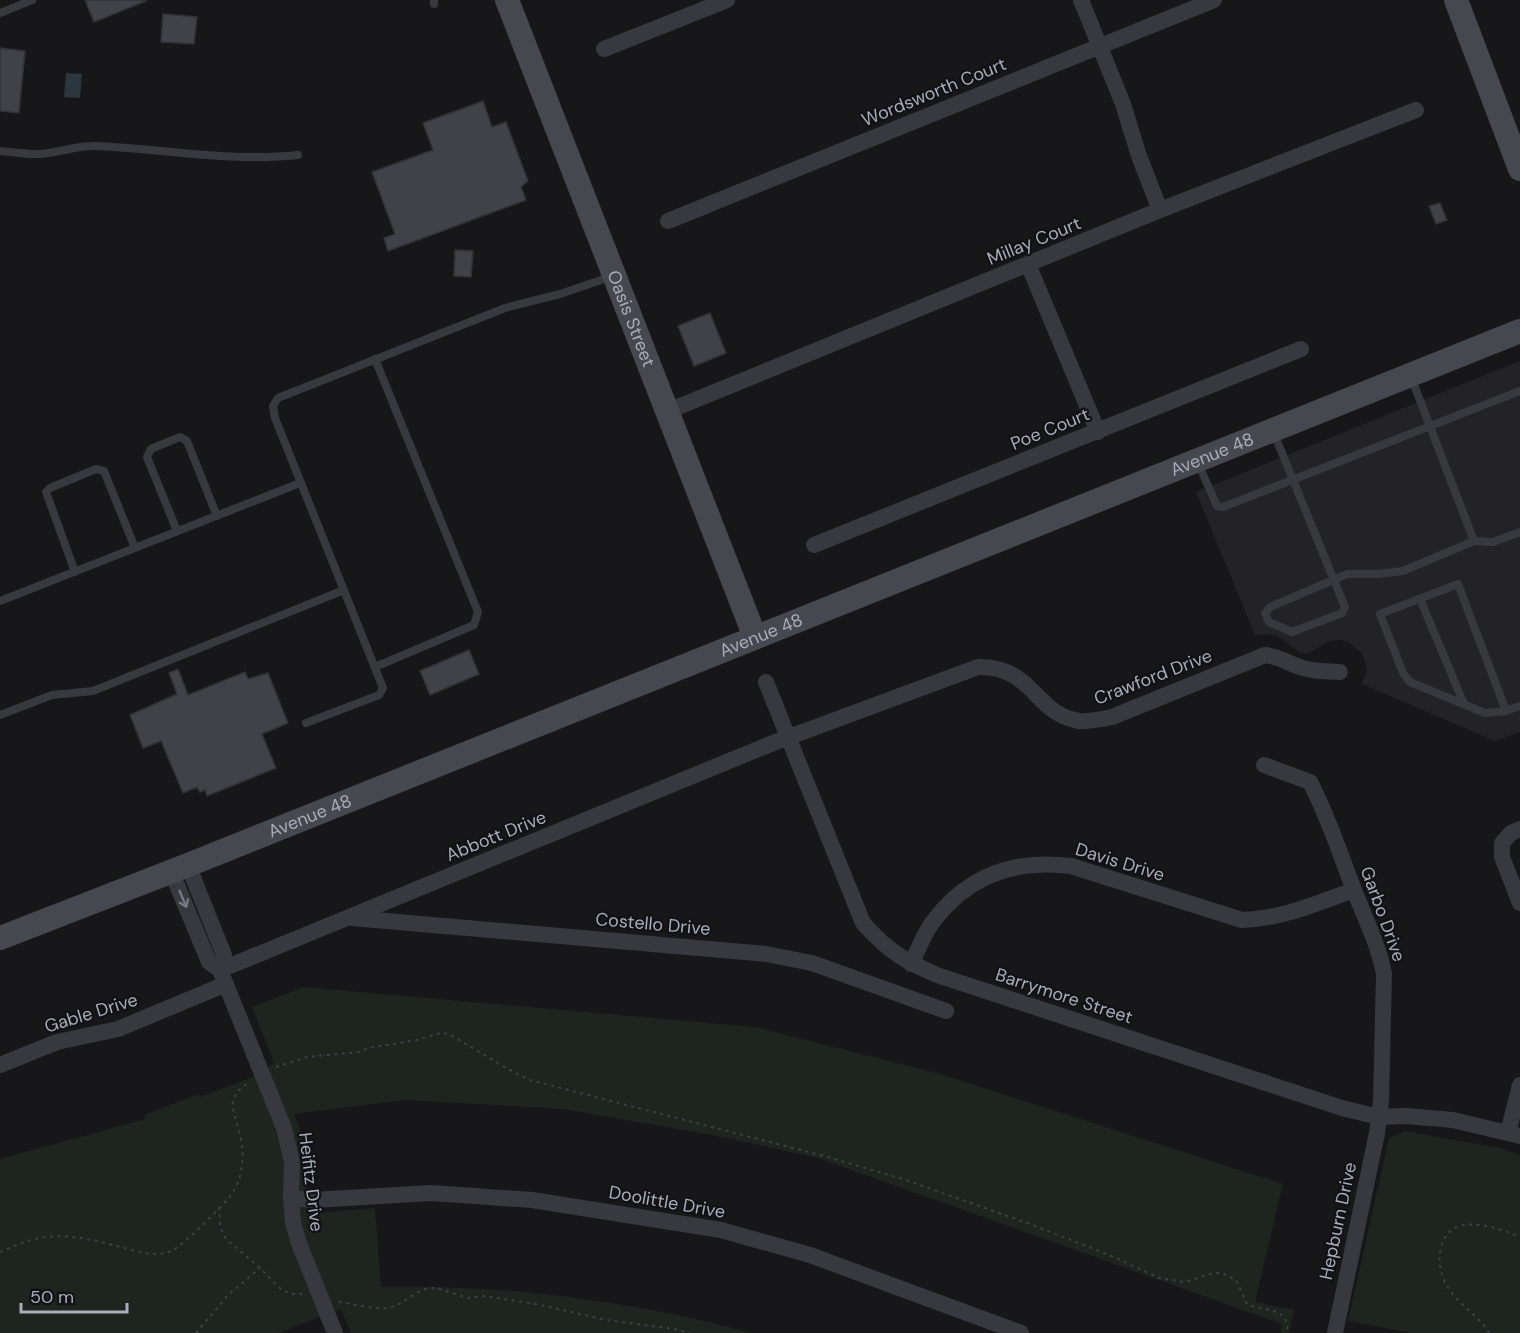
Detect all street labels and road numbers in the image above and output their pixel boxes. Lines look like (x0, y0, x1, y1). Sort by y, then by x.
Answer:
street label: Wordsworth Court (858, 52, 1010, 132)
street label: Millay Court (983, 211, 1085, 271)
street label: Oasis Street (601, 267, 661, 371)
street label: Poe Court (1007, 402, 1093, 456)
street label: Avenue 48 (1167, 427, 1257, 482)
street label: Avenue 48 (716, 608, 806, 663)
street label: Crawford Drive (1091, 644, 1215, 710)
street label: Avenue 48 (265, 789, 355, 844)
street label: Abbott Drive (442, 805, 550, 867)
street label: Davis Drive (1072, 837, 1168, 887)
street label: Garbo Drive (1355, 863, 1411, 965)
street label: Costello Drive (594, 907, 712, 941)
street label: Barrymore Street (992, 962, 1136, 1030)
street label: Gable Drive (41, 987, 141, 1039)
street label: Heifitz Drive (293, 1131, 329, 1233)
street label: Hepburn Drive (1314, 1160, 1362, 1282)
street label: Doolittle Drive (607, 1180, 727, 1224)

